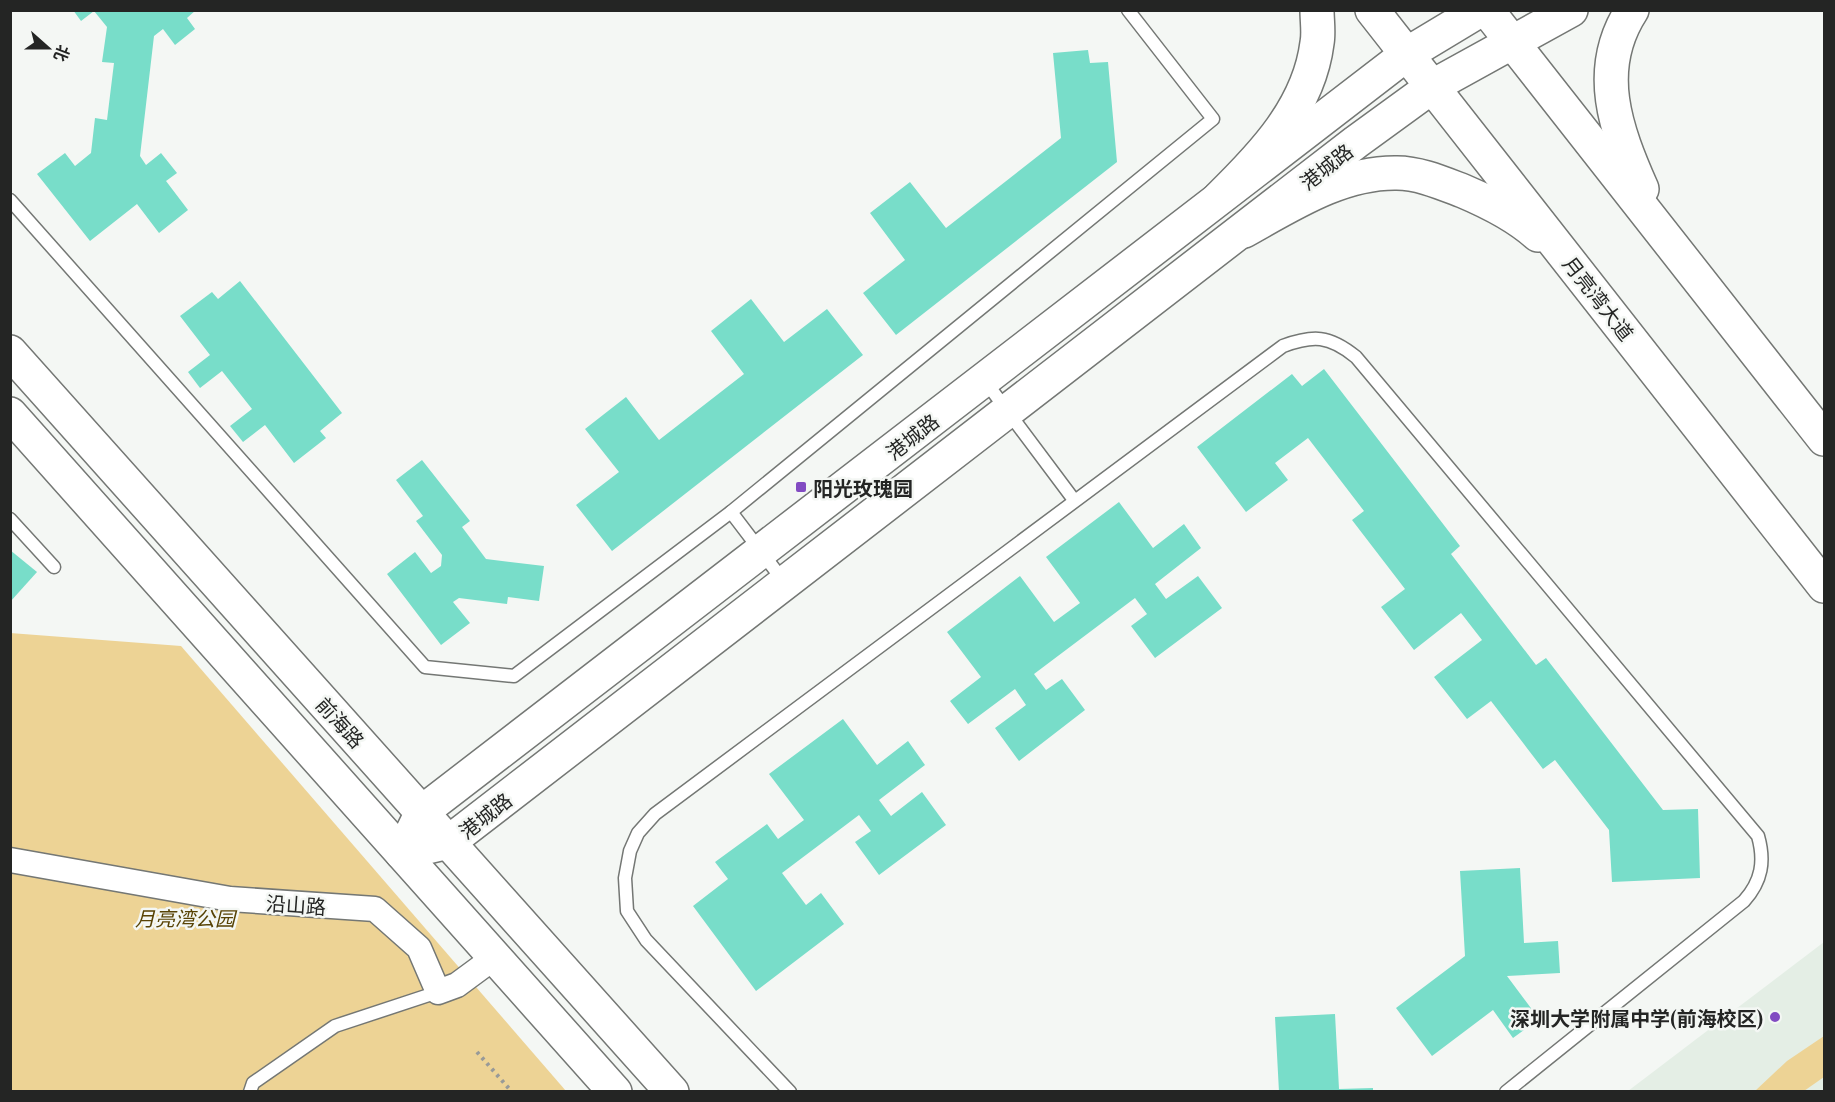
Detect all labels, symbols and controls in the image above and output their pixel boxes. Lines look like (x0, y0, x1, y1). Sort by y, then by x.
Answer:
north arrow (18, 18, 78, 78)
text: 北 (50, 42, 75, 65)
street label: 港城路 (1294, 137, 1358, 195)
street label: 月亮湾大道 (1558, 250, 1640, 346)
street label: 港城路 (880, 407, 944, 465)
place label: 阳光玫瑰园 (813, 474, 913, 501)
marker: 阳光玫瑰园 (794, 480, 808, 494)
street label: 前海路 (311, 691, 371, 753)
street label: 港城路 (453, 786, 517, 844)
street label: 沿山路 (265, 888, 327, 920)
park label: 月亮湾公园 (135, 904, 238, 931)
place label: 深圳大学附属中学(前海校区) (1510, 1004, 1763, 1031)
marker: 深圳大学附属中学(前海校区) (1768, 1010, 1782, 1024)

